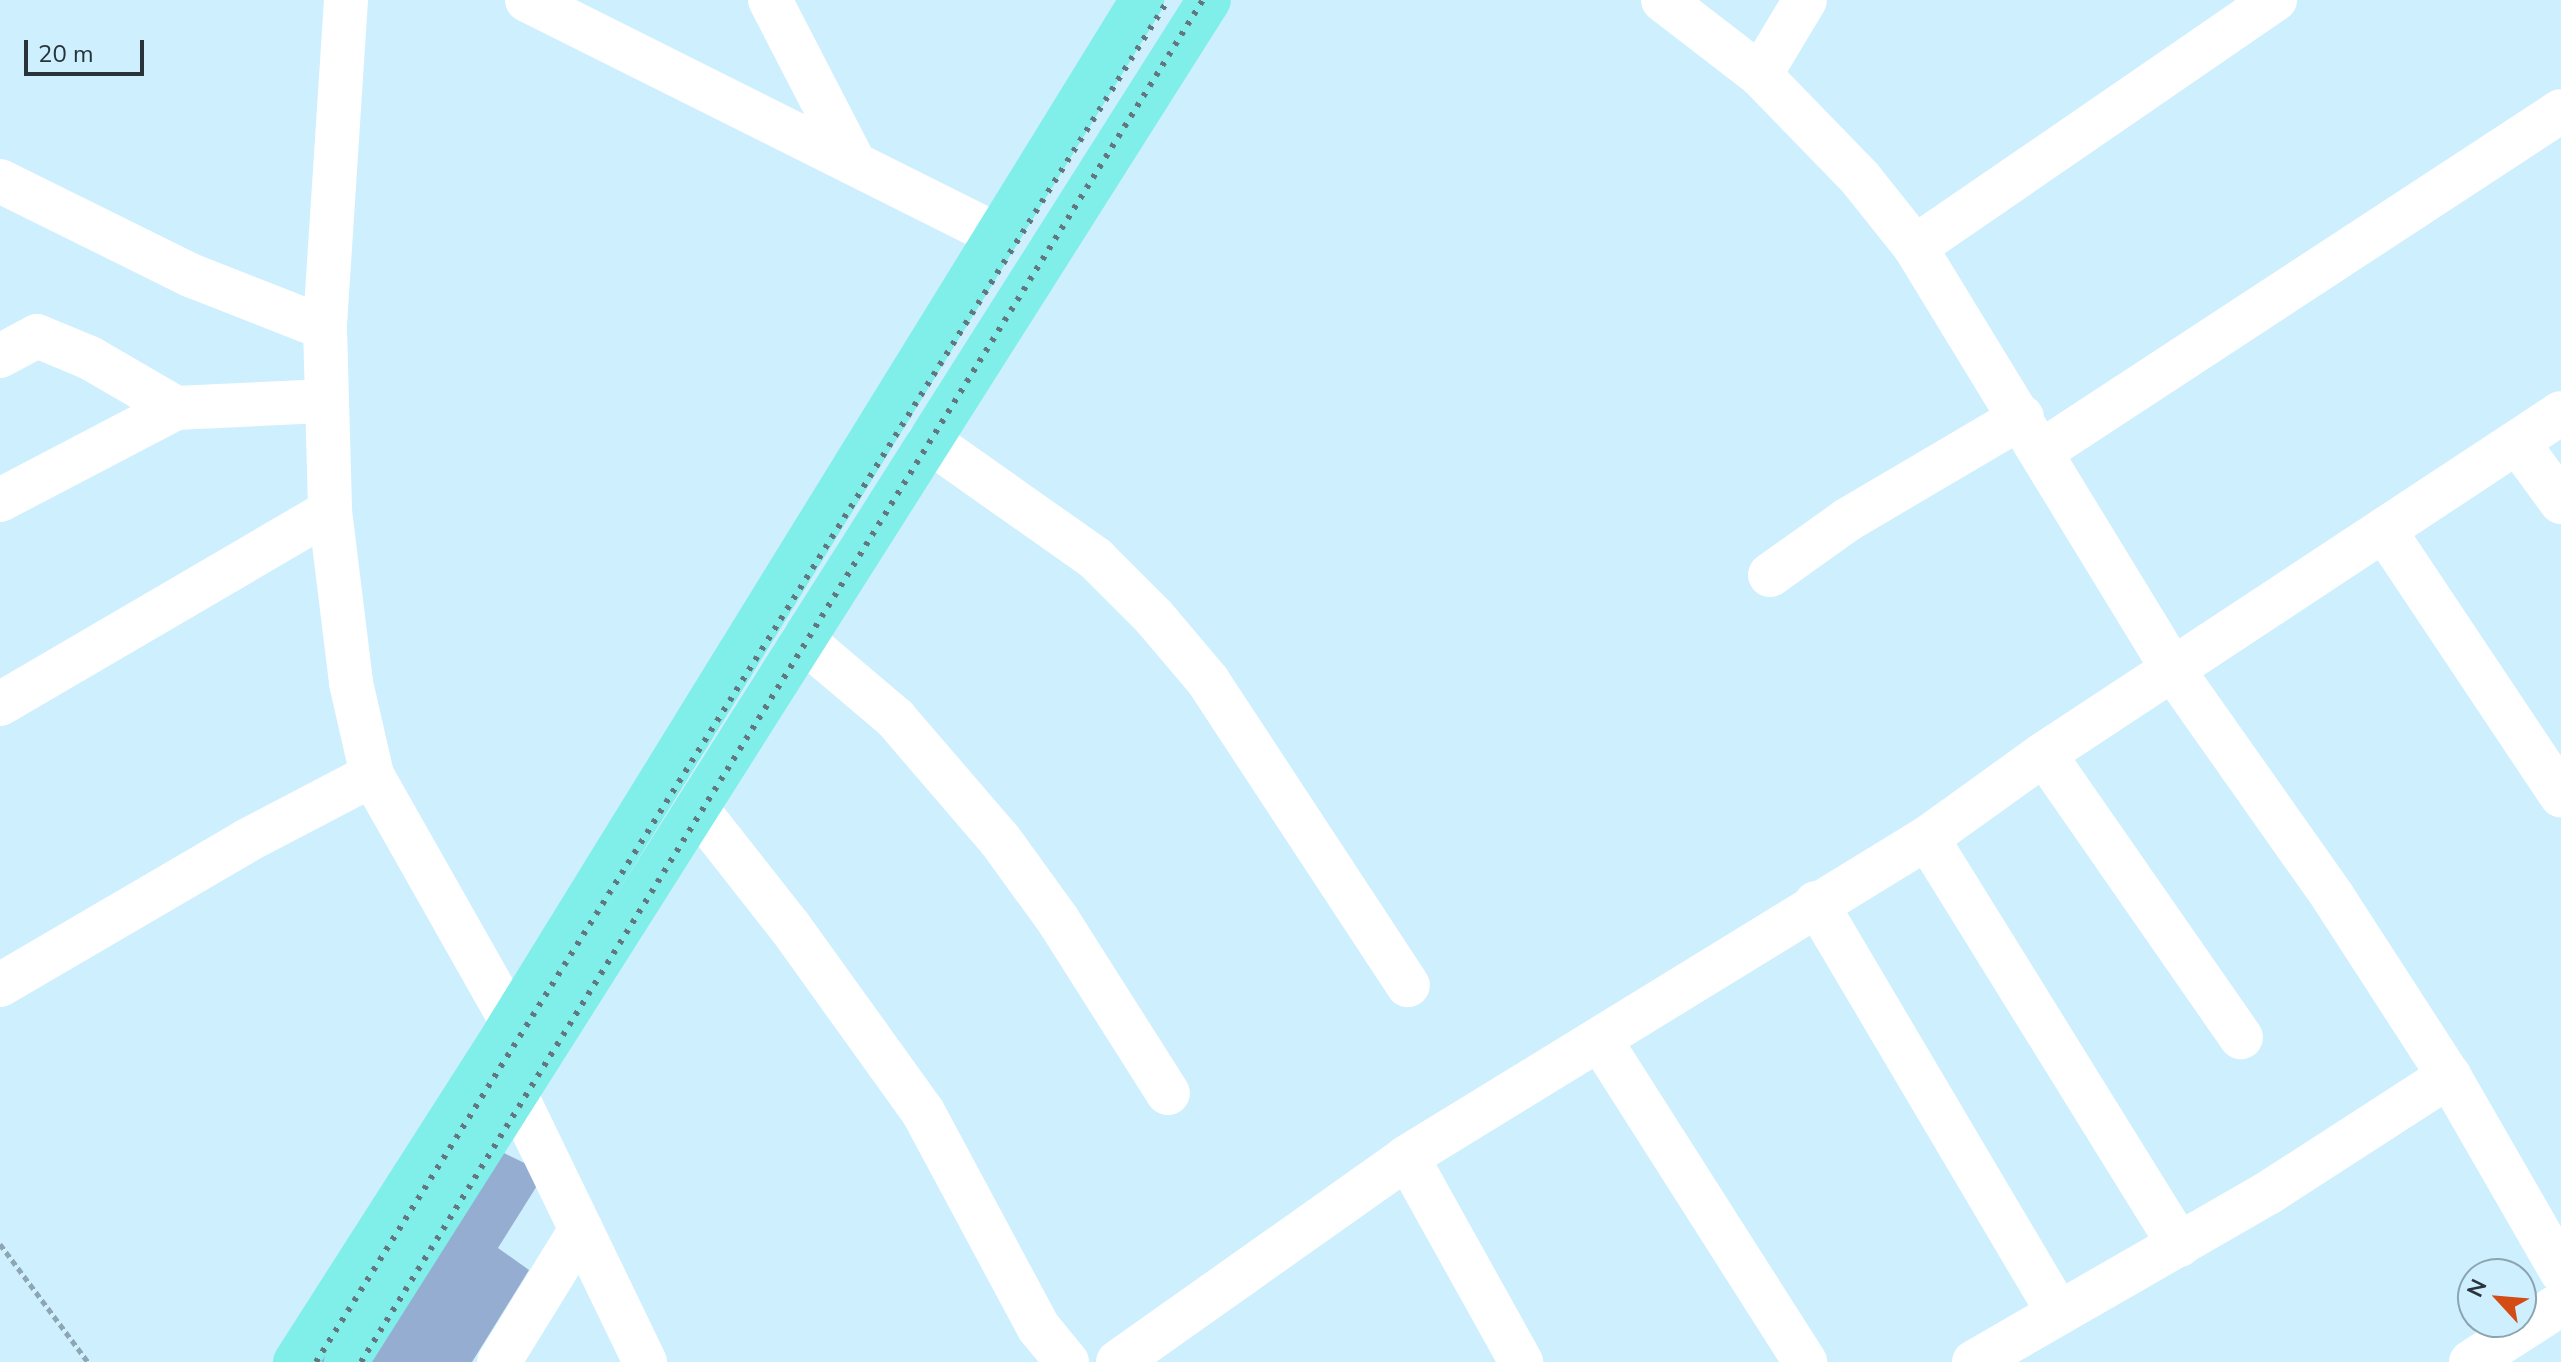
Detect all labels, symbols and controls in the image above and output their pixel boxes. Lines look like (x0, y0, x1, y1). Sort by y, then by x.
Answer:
scale bar (28, 24, 148, 74)
text: 20 m (38, 38, 94, 70)
north arrow (2457, 1258, 2537, 1338)
text: N (2460, 1274, 2494, 1302)

